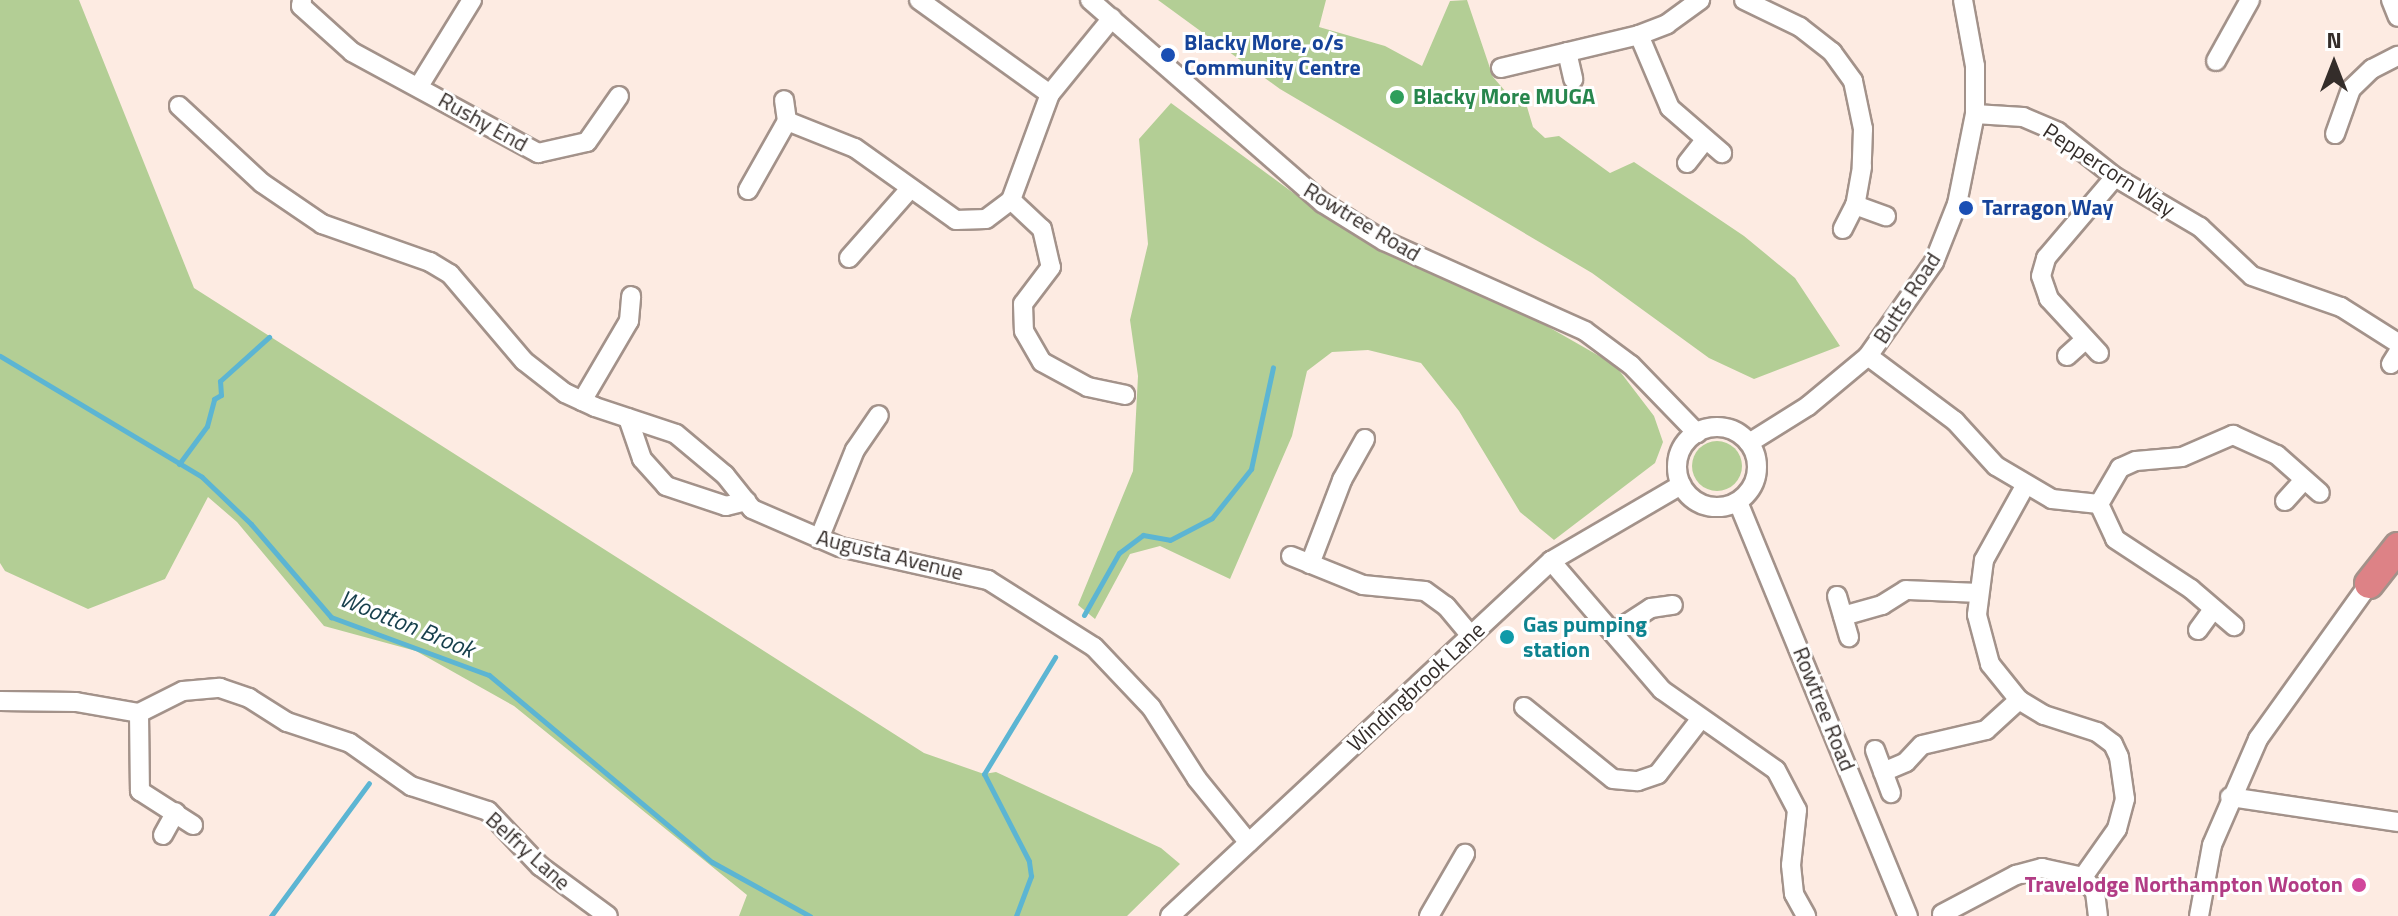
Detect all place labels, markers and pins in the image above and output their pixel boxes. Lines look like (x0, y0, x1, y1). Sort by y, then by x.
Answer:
place label: Blacky More, o/s Community Centre (1184, 29, 1361, 80)
marker: Blacky More, o/s Community Centre (1159, 46, 1177, 64)
place label: Blacky More MUGA (1413, 84, 1595, 110)
marker: Blacky More MUGA (1388, 88, 1406, 106)
place label: Tarragon Way (1982, 195, 2114, 221)
marker: Tarragon Way (1957, 199, 1975, 217)
place label: Gas pumping station (1523, 611, 1647, 662)
marker: Gas pumping station (1498, 628, 1516, 646)
place label: Travelodge Northampton Wooton (2025, 872, 2343, 898)
marker: Travelodge Northampton Wooton (2350, 876, 2368, 894)

